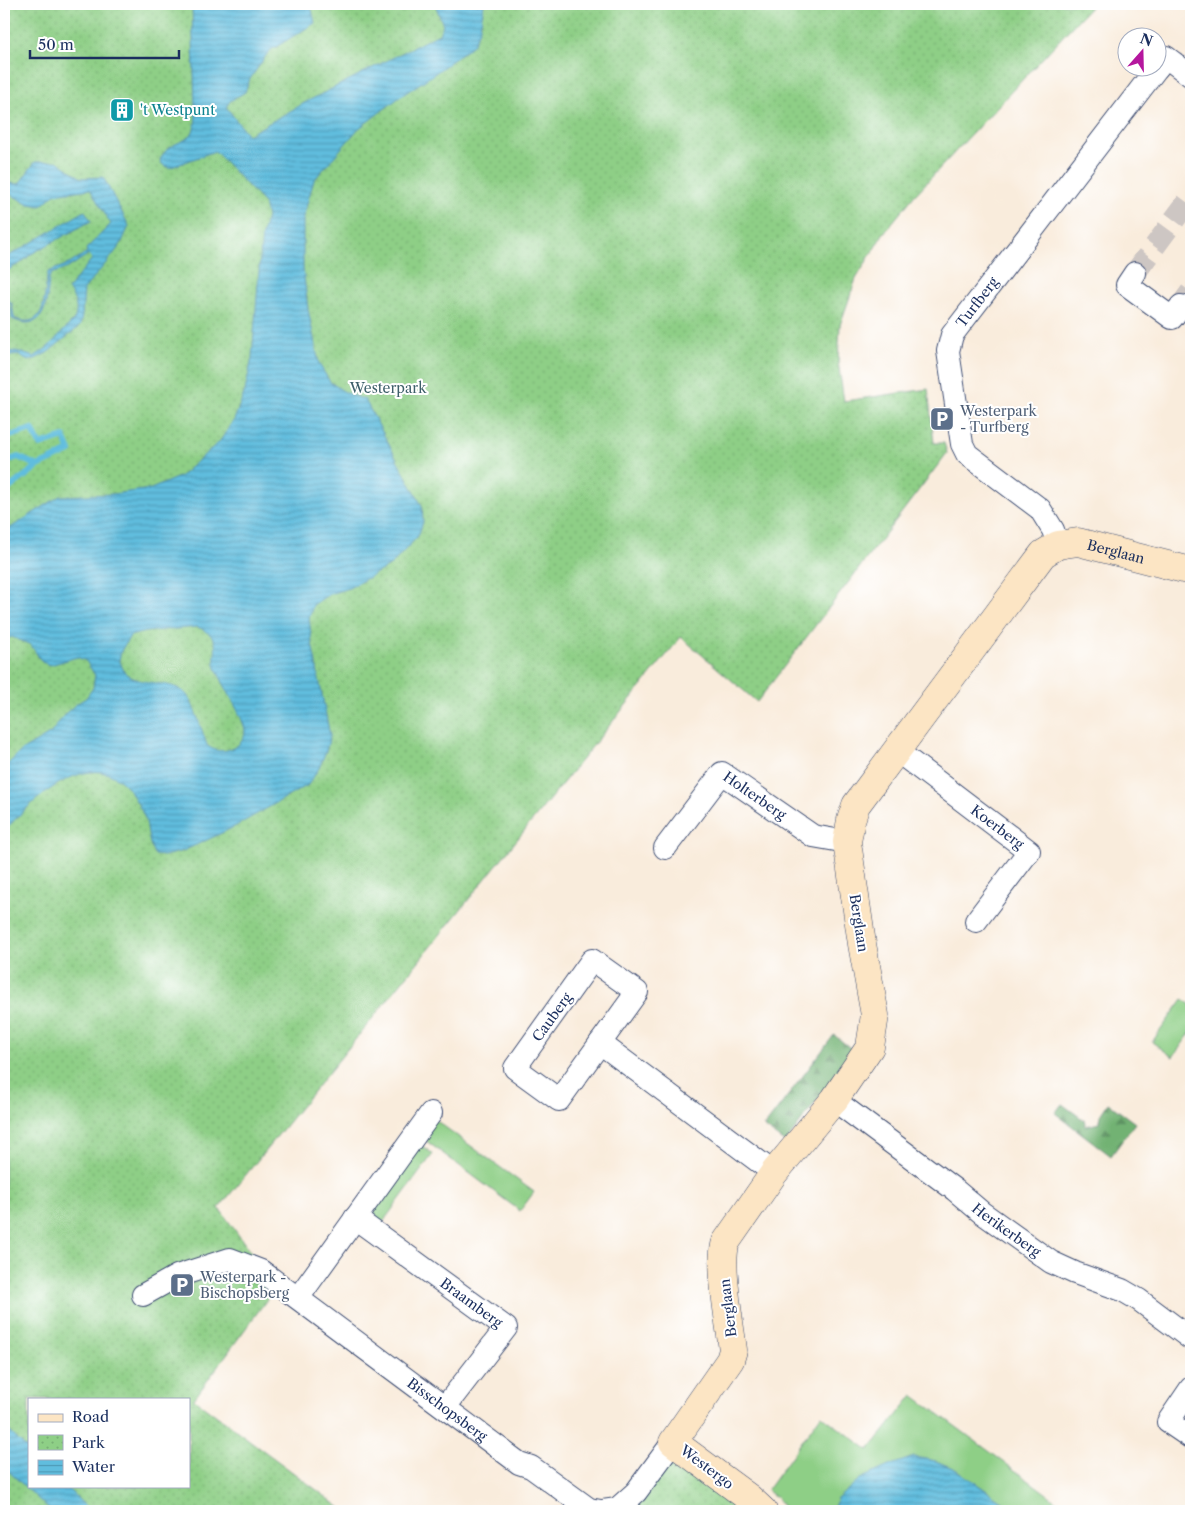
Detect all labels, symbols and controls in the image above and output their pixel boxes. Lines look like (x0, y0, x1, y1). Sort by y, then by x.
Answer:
scale bar (30, 28, 179, 60)
north arrow (1118, 28, 1168, 78)
text: N (1138, 29, 1155, 50)
text: 50 m (38, 35, 74, 54)
building icon: 't Westpunt (109, 97, 135, 123)
place label: 't Westpunt (140, 101, 215, 119)
street label: Turfberg (952, 273, 1003, 331)
park label: Westerpark (349, 379, 427, 397)
place label: Westerpark - Turfberg (959, 402, 1038, 436)
parking icon: Westerpark - Turfberg (929, 406, 955, 432)
street label: Berglaan (1085, 536, 1147, 568)
street label: Holterberg (720, 768, 790, 824)
street label: Koerberg (967, 801, 1028, 853)
street label: Berglaan (846, 893, 873, 954)
street label: Cauberg (528, 988, 576, 1045)
street label: Herikerberg (968, 1199, 1045, 1261)
place label: Westerpark - Bischopsberg (199, 1268, 290, 1302)
parking icon: Westerpark - Bischopsberg (169, 1272, 195, 1298)
street label: Braamberg (437, 1274, 507, 1332)
street label: Berglaan (715, 1278, 740, 1338)
street label: Bisschopsberg (404, 1374, 491, 1446)
legend (28, 1398, 190, 1488)
text: Road (72, 1407, 109, 1426)
text: Park (72, 1433, 106, 1452)
street label: Westergo (676, 1440, 737, 1493)
text: Water (71, 1457, 116, 1476)

